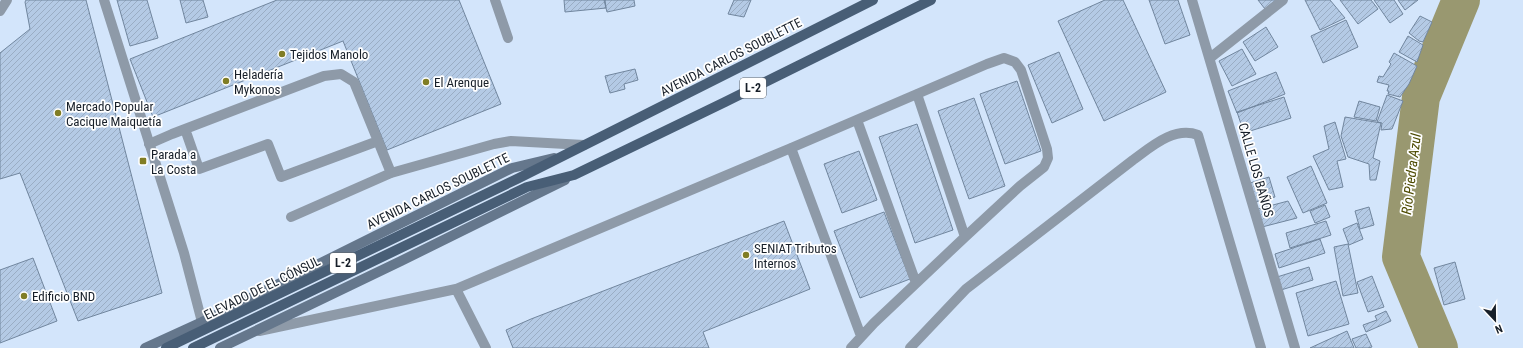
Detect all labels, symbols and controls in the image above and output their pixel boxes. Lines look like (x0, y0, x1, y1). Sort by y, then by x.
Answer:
street label: AVENIDA CARLOS SOUBLETTE (658, 15, 804, 99)
place label: Tejidos Manolo (290, 47, 368, 62)
marker: Tejidos Manolo (277, 49, 287, 59)
place label: Heladería Mykonos (234, 67, 283, 97)
place label: El Arenque (434, 75, 489, 90)
marker: Heladería Mykonos (221, 76, 231, 86)
marker: El Arenque (421, 77, 431, 87)
road number: L-2 (740, 78, 766, 98)
place label: Mercado Popular Cacique Maiquetía (66, 99, 162, 129)
marker: Mercado Popular Cacique Maiquetía (53, 108, 63, 118)
street label: CALLE LOS BAÑOS (1235, 121, 1278, 219)
water label: Río Piedra Azul (1398, 132, 1424, 215)
place label: Parada a La Costa (151, 147, 196, 177)
street label: AVENIDA CARLOS SOUBLETTE (364, 150, 512, 232)
marker: Parada a La Costa (138, 156, 148, 166)
place label: SENIAT Tributos Internos (754, 241, 837, 271)
marker: SENIAT Tributos Internos (741, 250, 751, 260)
street label: ELEVADO DE EL CÓNSUL (201, 253, 323, 323)
road number: L-2 (330, 253, 356, 273)
place label: Edificio BND (32, 289, 95, 304)
marker: Edificio BND (19, 291, 29, 301)
north arrow (1475, 300, 1515, 340)
text: N (1493, 322, 1504, 336)

